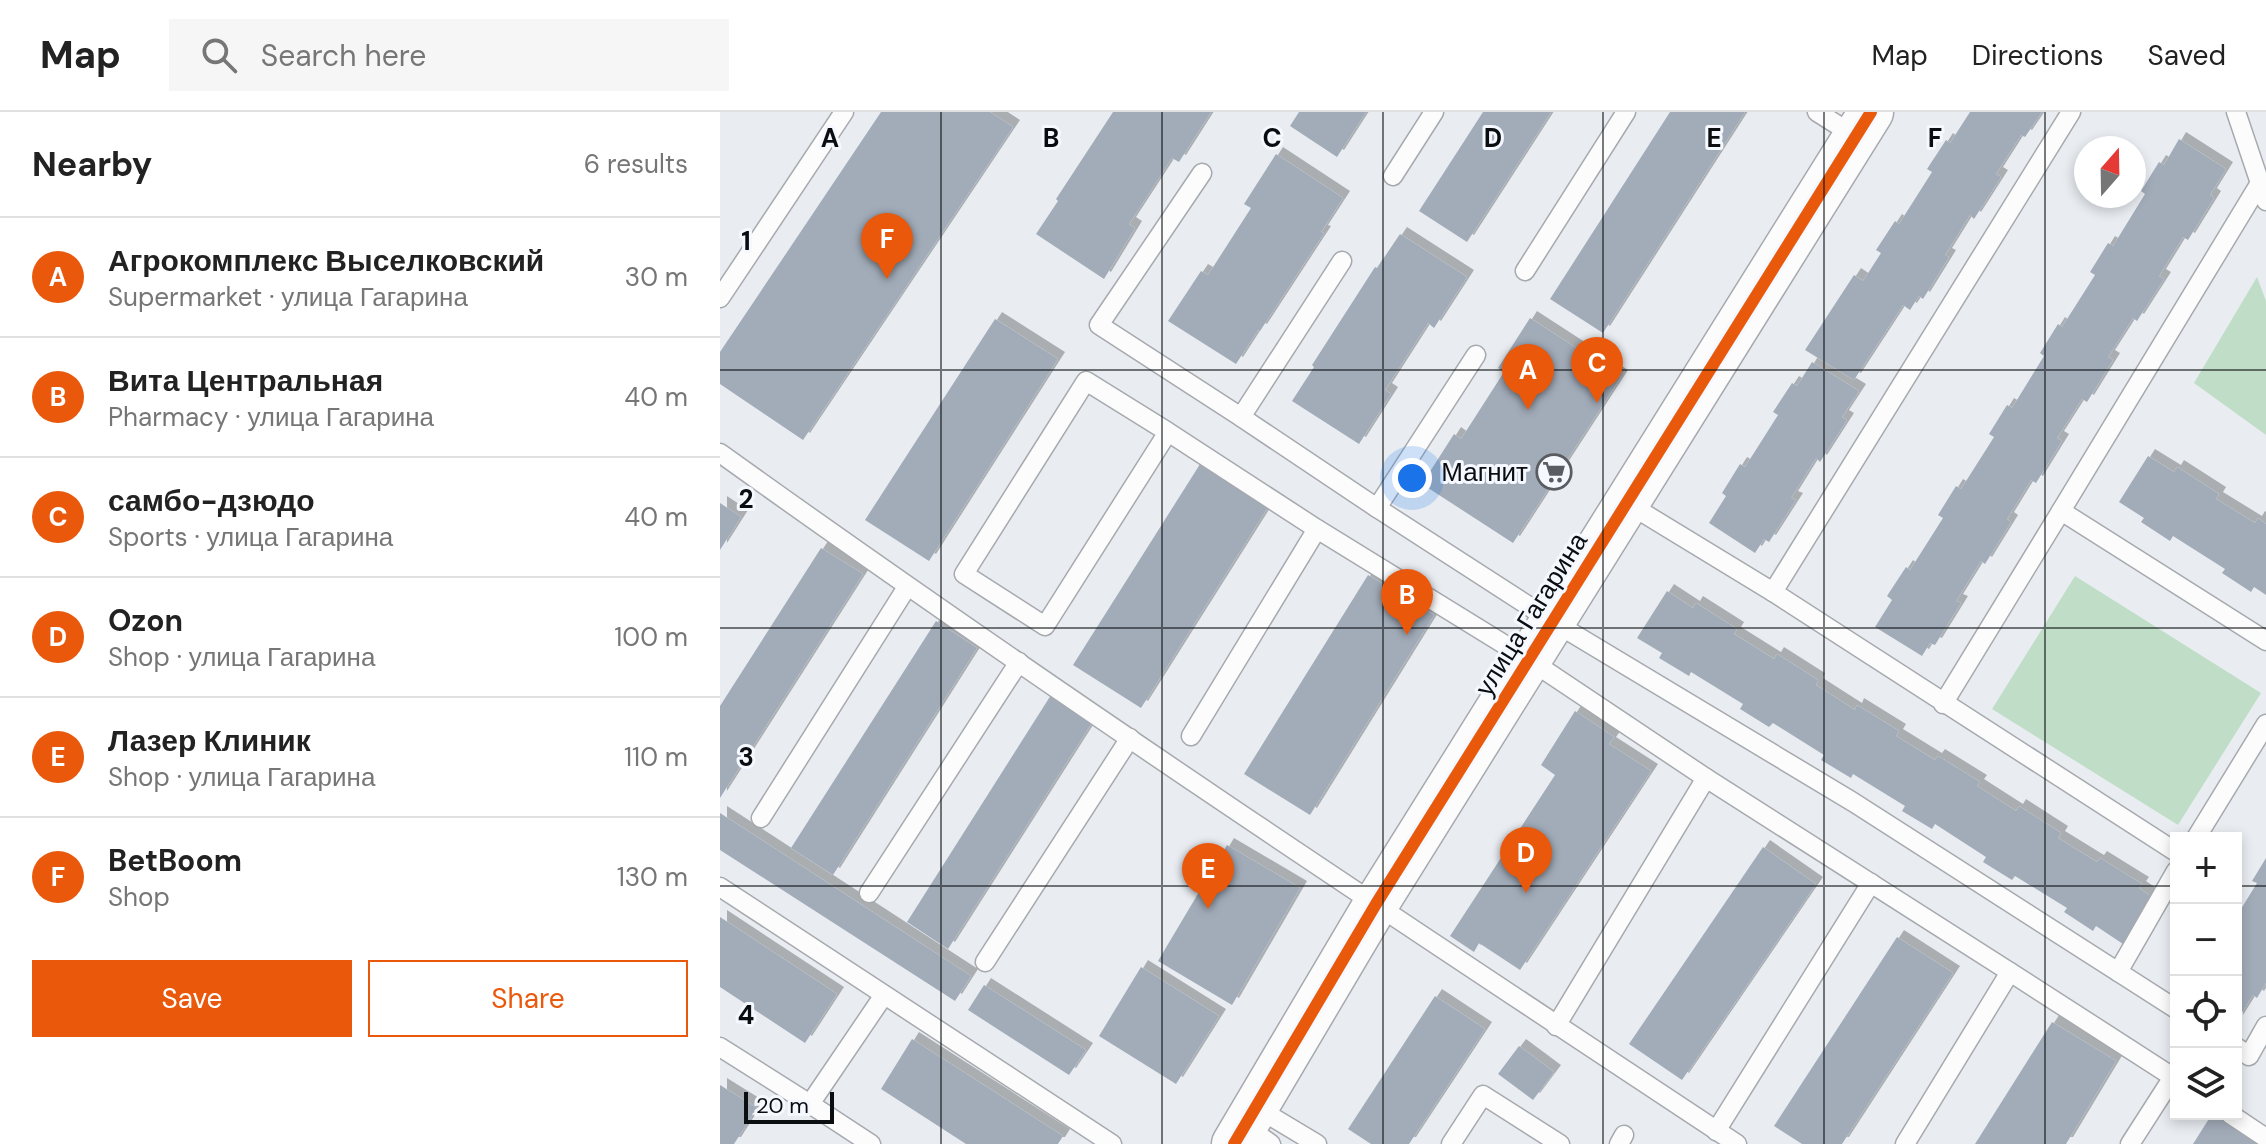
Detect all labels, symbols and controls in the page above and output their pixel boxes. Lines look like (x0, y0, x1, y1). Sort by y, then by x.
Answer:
search box (169, 19, 729, 91)
text: Map (40, 30, 121, 80)
icon: search (197, 33, 241, 77)
text: Search here (261, 36, 426, 75)
text: Map (1871, 37, 1928, 74)
text: Directions (1972, 37, 2104, 74)
text: Saved (2148, 37, 2226, 74)
text: A (821, 121, 839, 155)
text: B (1043, 121, 1059, 155)
text: C (1262, 121, 1282, 155)
text: D (1484, 121, 1502, 155)
text: E (1706, 121, 1722, 155)
text: F (1928, 121, 1942, 155)
north arrow (2074, 136, 2146, 208)
text: Nearby (32, 142, 152, 187)
text: 6 results (584, 147, 688, 181)
pin: F (861, 213, 913, 279)
text: 1 (741, 224, 751, 258)
text: Агрокомплекс Выселковский (108, 241, 544, 280)
text: A (49, 260, 67, 294)
text: 30 m (625, 260, 688, 294)
text: Supermarket · улица Гагарина (108, 280, 468, 314)
pin: C (1571, 337, 1623, 403)
pin: A (1502, 344, 1554, 410)
text: Вита Центральная (108, 361, 383, 400)
text: B (50, 380, 66, 414)
text: 40 m (624, 380, 688, 414)
text: Pharmacy · улица Гагарина (108, 400, 434, 434)
supermarket icon: Магнит (1535, 453, 1573, 491)
place label: Магнит (1441, 455, 1528, 489)
your location (1392, 458, 1432, 498)
text: самбо-дзюдо (108, 481, 315, 520)
text: 2 (738, 482, 754, 516)
text: C (48, 500, 68, 534)
text: 40 m (624, 500, 688, 534)
text: Sports · улица Гагарина (108, 520, 393, 554)
street label: улица Гагарина (1467, 525, 1595, 702)
pin: B (1381, 569, 1433, 635)
text: Ozon (108, 601, 183, 640)
text: D (49, 620, 67, 654)
text: 100 m (614, 620, 688, 654)
text: Shop · улица Гагарина (108, 640, 375, 674)
text: Лазер Клиник (108, 721, 311, 760)
text: E (50, 740, 66, 774)
text: 110 m (624, 740, 688, 774)
text: 3 (738, 740, 754, 774)
text: Shop · улица Гагарина (108, 760, 375, 794)
pin: D (1500, 827, 1552, 893)
map controls (2170, 832, 2242, 1120)
button: + (2170, 832, 2242, 904)
text: BetBoom (108, 841, 242, 880)
pin: E (1182, 843, 1234, 909)
text: F (51, 860, 65, 894)
text: 130 m (617, 860, 688, 894)
text: Shop (108, 880, 170, 914)
button: − (2170, 904, 2242, 976)
button: Save (32, 960, 352, 1037)
button: Share (368, 960, 688, 1037)
button: locate (2170, 976, 2242, 1048)
text: 4 (738, 998, 754, 1032)
button: layers (2170, 1048, 2242, 1120)
scale bar (744, 1088, 834, 1124)
text: 20 m (756, 1091, 809, 1120)

